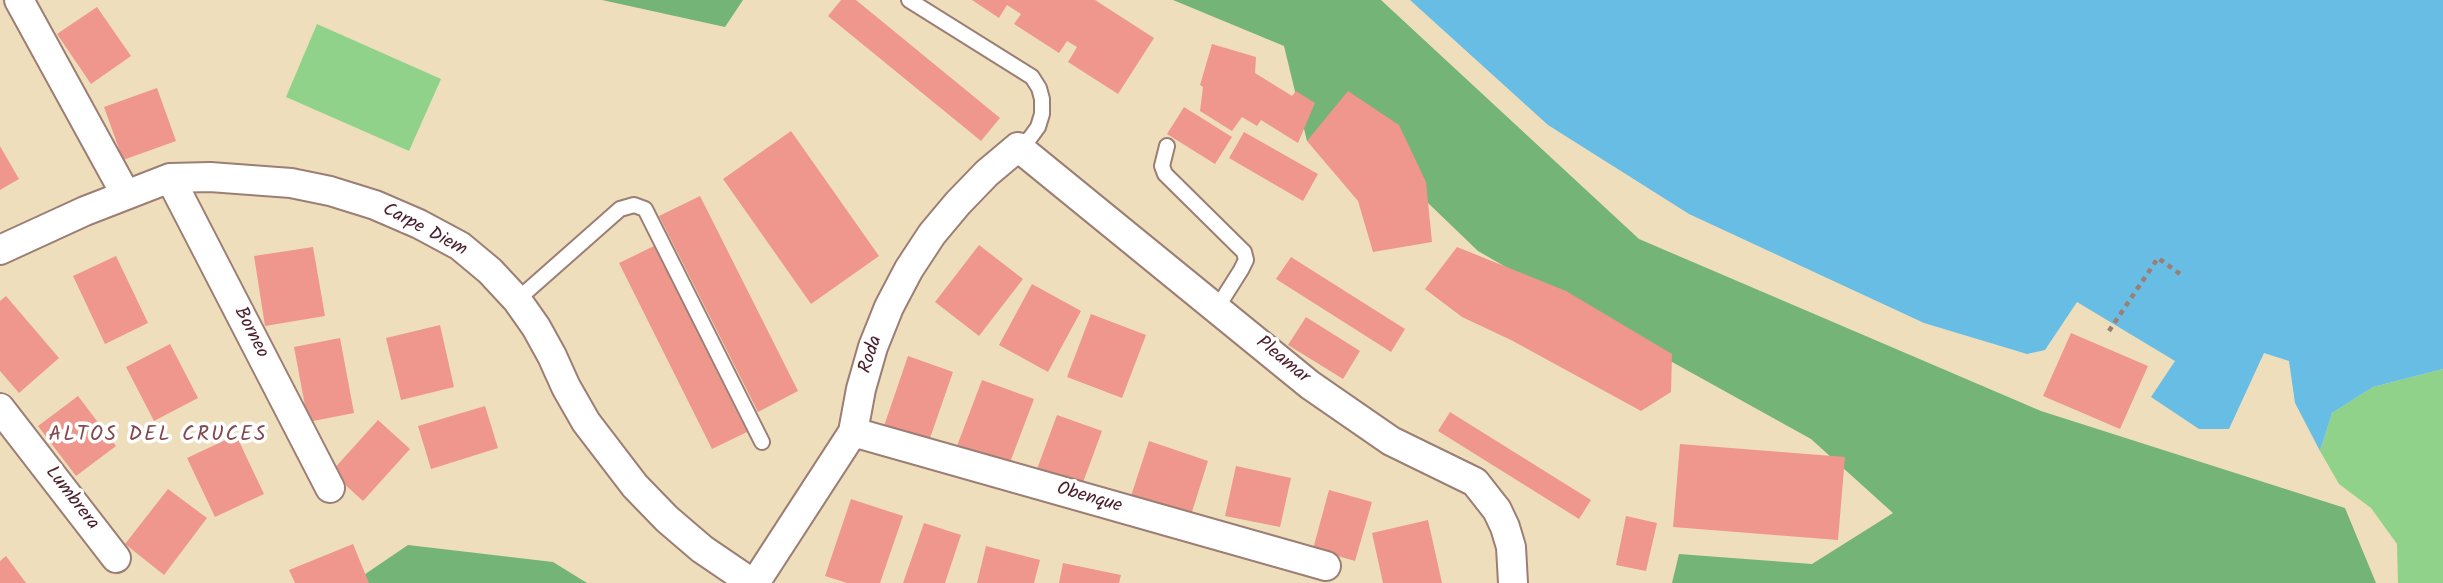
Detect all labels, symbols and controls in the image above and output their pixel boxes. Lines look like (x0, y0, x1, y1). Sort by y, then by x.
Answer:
street label: Carpe Diem (378, 199, 470, 263)
street label: Borneo (228, 304, 272, 362)
street label: Pleamar (1250, 332, 1314, 390)
street label: Roda (855, 333, 889, 377)
district label: ALTOS DEL CRUCES (50, 423, 266, 449)
street label: Lumbrera (39, 463, 103, 535)
street label: Obenque (1054, 479, 1124, 519)

